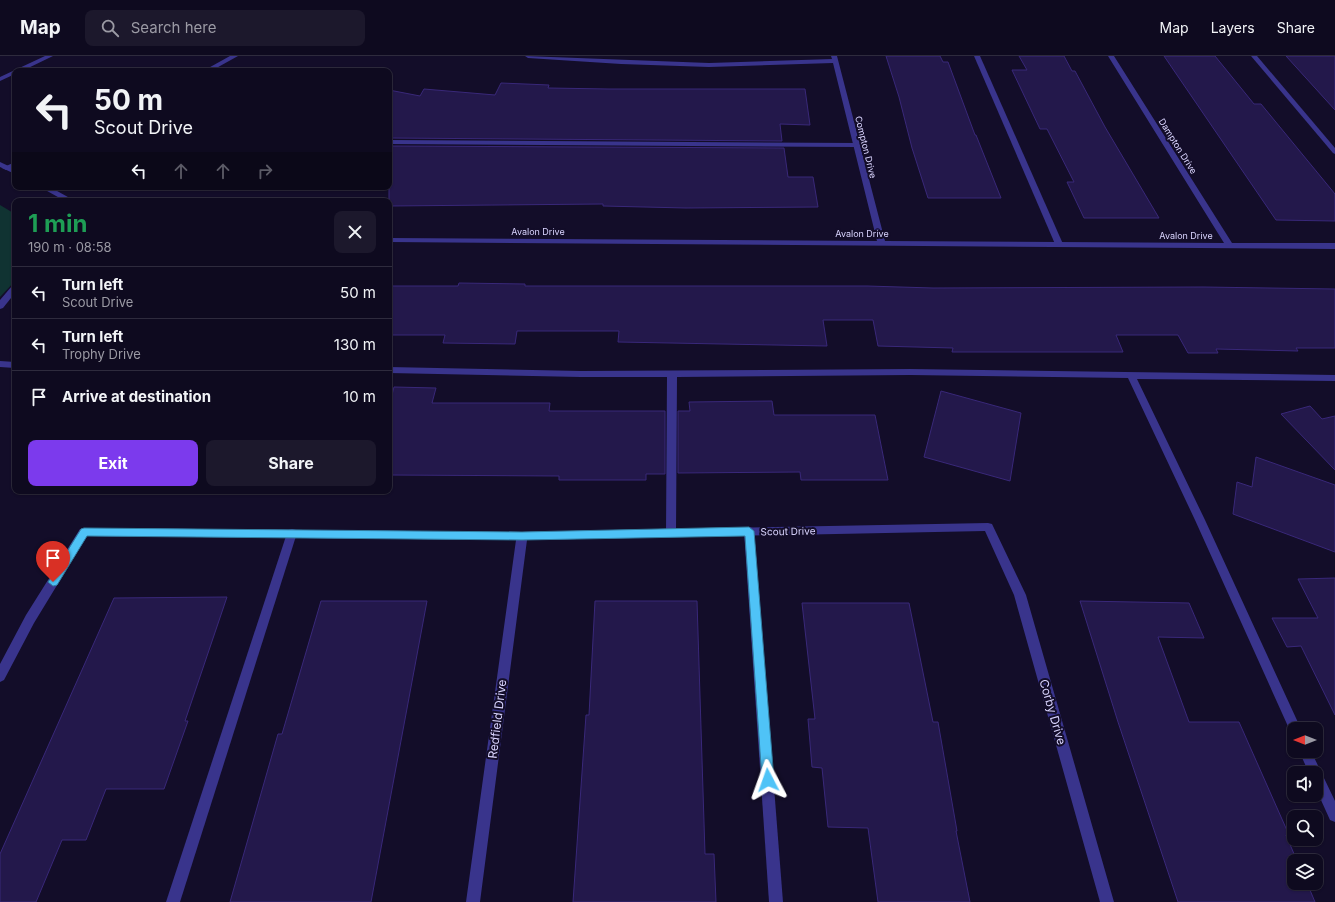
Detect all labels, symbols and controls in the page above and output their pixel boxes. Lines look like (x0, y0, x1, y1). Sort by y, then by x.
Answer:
search box (85, 10, 365, 46)
text: Map (20, 16, 61, 39)
icon: search (99, 17, 121, 39)
text: Search here (131, 18, 216, 37)
text: Map (1160, 19, 1189, 36)
text: Layers (1211, 19, 1255, 36)
text: Share (1277, 19, 1315, 36)
text: 50 m (94, 83, 163, 117)
icon: left (28, 84, 80, 136)
street label: Compton Drive (853, 115, 879, 179)
street label: Dampton Drive (1157, 116, 1199, 176)
text: Scout Drive (94, 117, 193, 138)
icon: left (128, 160, 150, 182)
icon: ahead (170, 160, 192, 182)
icon: ahead (212, 160, 234, 182)
icon: right (254, 160, 276, 182)
text: 1 min (28, 209, 87, 238)
button: close (334, 211, 376, 253)
street label: Avalon Drive (511, 226, 565, 237)
street label: Avalon Drive (835, 228, 889, 239)
street label: Avalon Drive (1159, 230, 1213, 241)
text: 190 m · 08:58 (28, 239, 112, 255)
text: Turn left (62, 275, 123, 294)
icon: left (28, 282, 50, 304)
text: 50 m (340, 283, 376, 302)
text: Scout Drive (62, 294, 133, 310)
text: Turn left (62, 327, 123, 346)
icon: left (28, 334, 50, 356)
text: 130 m (334, 335, 376, 354)
text: Trophy Drive (62, 346, 141, 362)
icon: arrive (28, 386, 50, 408)
text: Arrive at destination (62, 387, 211, 406)
text: 10 m (343, 387, 376, 406)
button: Exit (28, 440, 198, 486)
button: Share (206, 440, 376, 486)
street label: Scout Drive (760, 525, 816, 537)
pin (36, 541, 70, 582)
icon: arrive (42, 547, 64, 569)
street label: Corby Drive (1036, 677, 1070, 747)
street label: Redfield Drive (485, 679, 509, 759)
north arrow (1287, 722, 1323, 758)
map controls (1287, 722, 1323, 890)
position arrow (747, 759, 789, 801)
button: sound (1287, 766, 1323, 802)
button: search (1287, 810, 1323, 846)
button: layers (1287, 854, 1323, 890)

